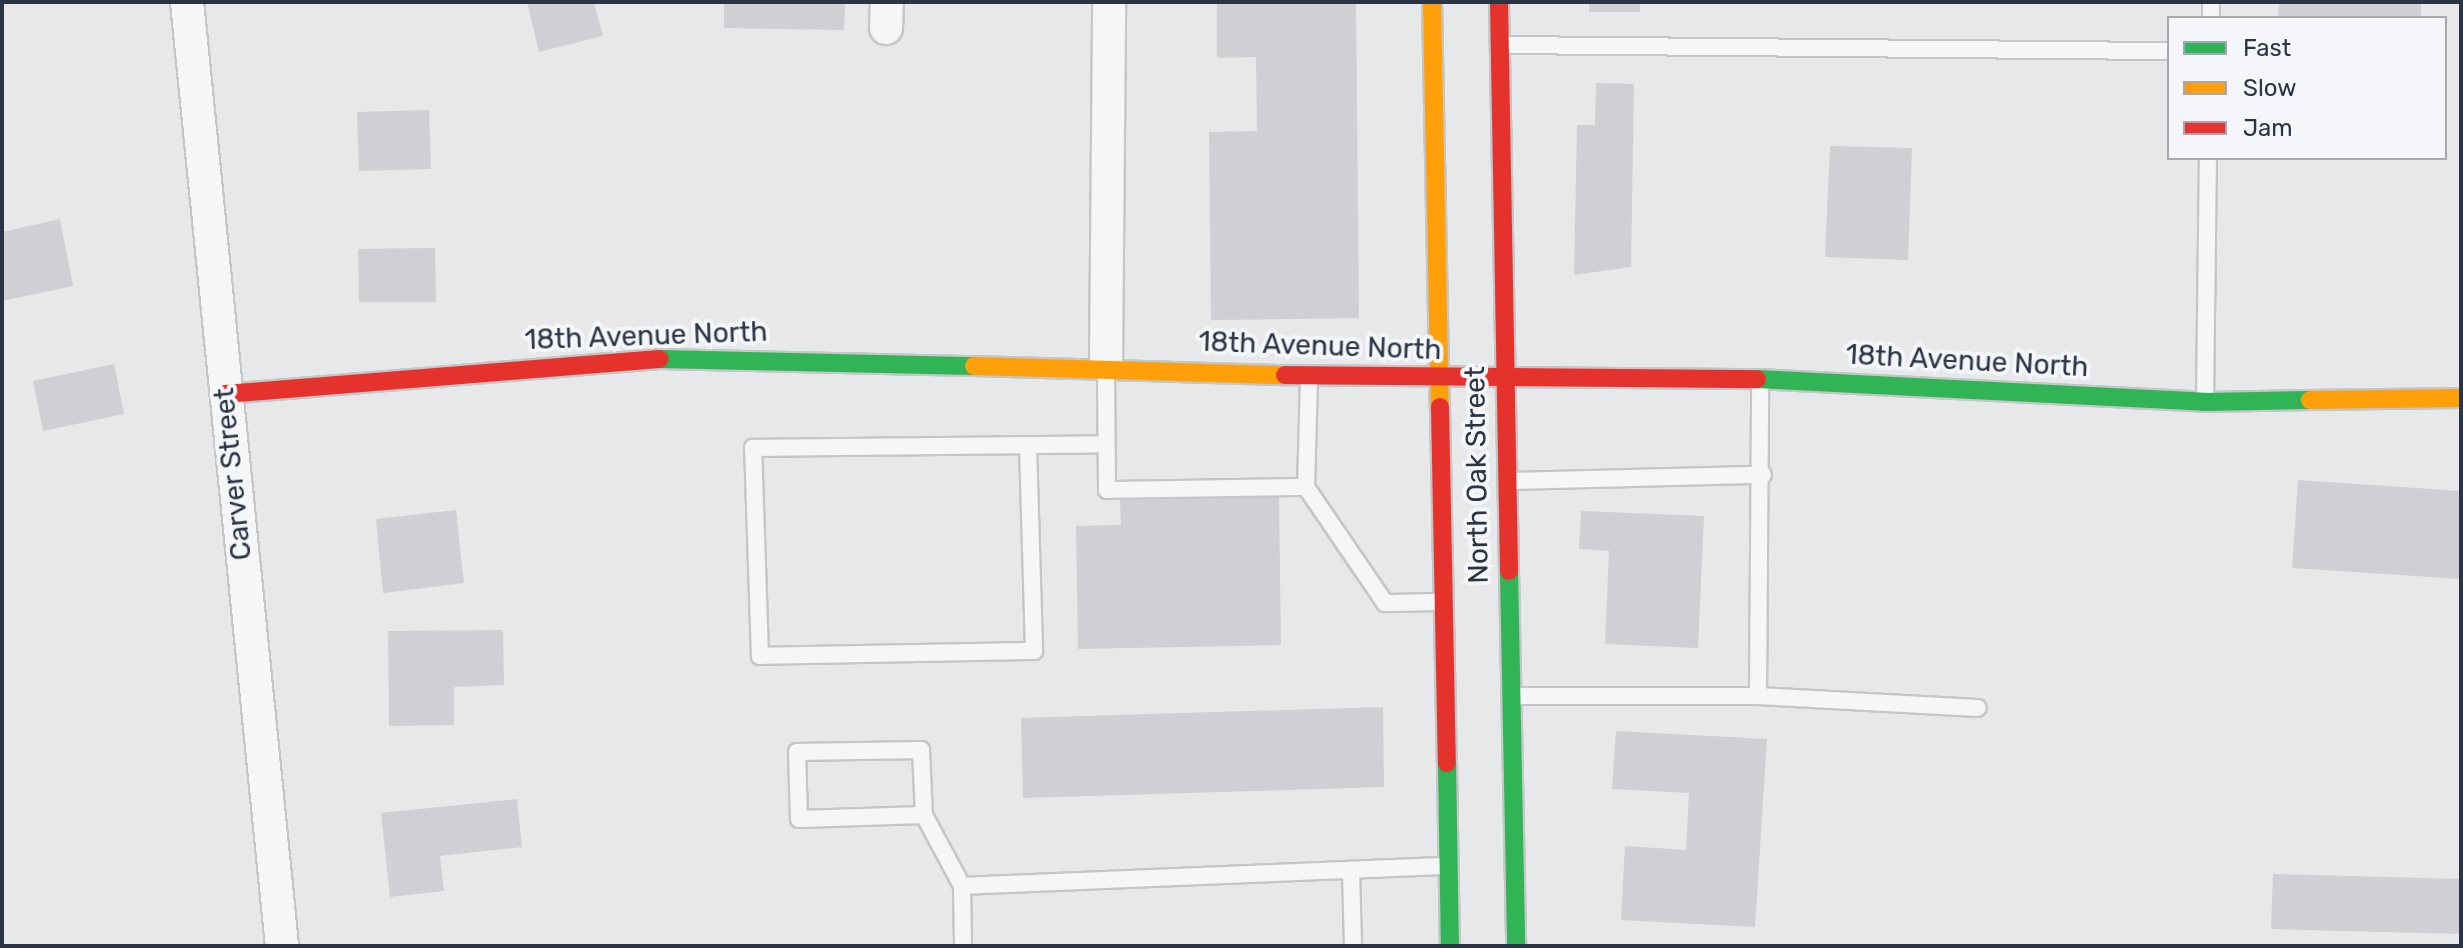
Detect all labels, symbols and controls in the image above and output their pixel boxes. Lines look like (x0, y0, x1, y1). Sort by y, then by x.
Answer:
legend (2167, 16, 2447, 160)
text: Fast (2243, 34, 2291, 62)
text: Slow (2243, 74, 2296, 102)
text: Jam (2243, 114, 2293, 142)
street label: 18th Avenue North (524, 315, 768, 357)
street label: 18th Avenue North (1198, 325, 1442, 367)
street label: 18th Avenue North (1844, 338, 2090, 384)
street label: North Oak Street (1458, 366, 1496, 584)
street label: Carver Street (207, 386, 259, 562)

